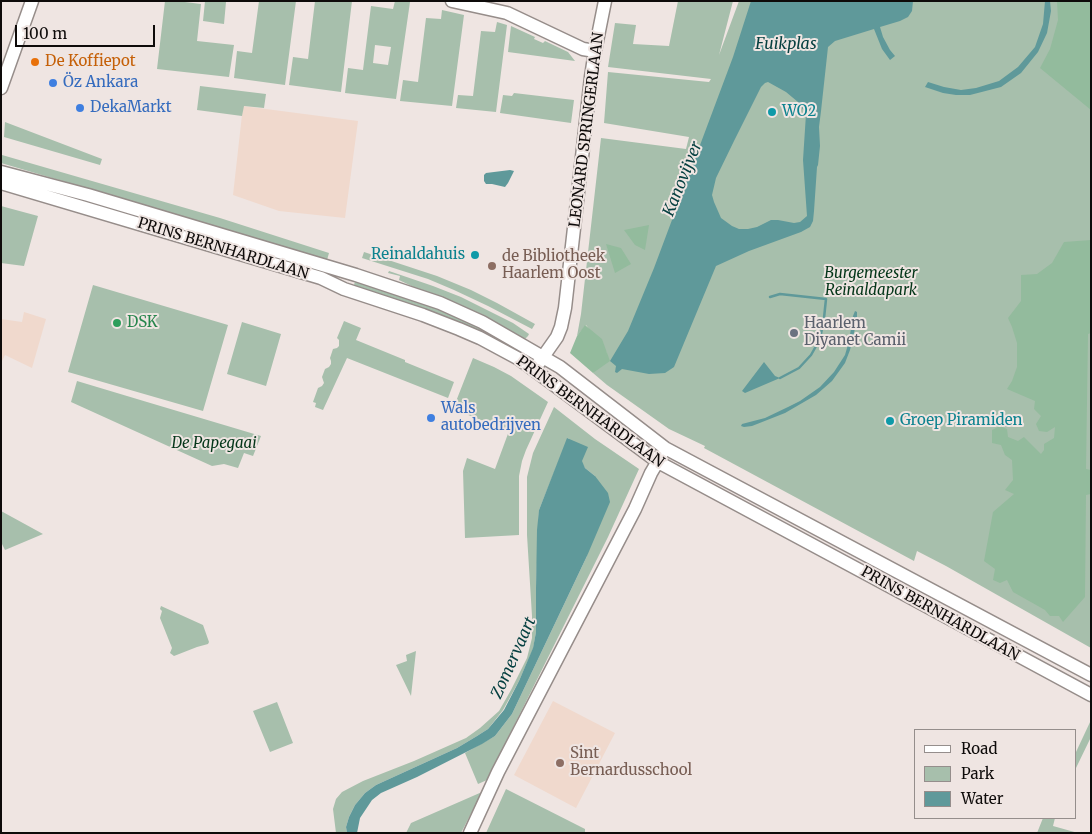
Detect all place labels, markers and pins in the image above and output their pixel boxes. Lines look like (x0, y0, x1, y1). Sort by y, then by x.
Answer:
place label: De Koffiepot (45, 53, 136, 71)
marker: De Koffiepot (29, 56, 41, 68)
place label: Öz Ankara (63, 74, 138, 92)
marker: Öz Ankara (47, 77, 59, 89)
place label: DekaMarkt (90, 99, 172, 117)
marker: DekaMarkt (74, 102, 86, 114)
place label: WO2 (782, 103, 816, 121)
marker: WO2 (766, 106, 778, 118)
place label: Reinaldahuis (371, 246, 465, 264)
place label: de Bibliotheek Haarlem Oost (502, 248, 605, 283)
marker: Reinaldahuis (469, 249, 481, 261)
marker: de Bibliotheek Haarlem Oost (486, 260, 498, 272)
place label: DSK (127, 314, 158, 332)
place label: Haarlem Diyanet Camii (804, 315, 906, 350)
marker: DSK (111, 317, 123, 329)
marker: Haarlem Diyanet Camii (788, 327, 800, 339)
place label: Wals autobedrijven (441, 400, 541, 435)
marker: Wals autobedrijven (425, 412, 437, 424)
place label: Groep Piramiden (900, 412, 1022, 430)
marker: Groep Piramiden (884, 415, 896, 427)
place label: Sint Bernardusschool (570, 745, 692, 780)
marker: Sint Bernardusschool (554, 757, 566, 769)

